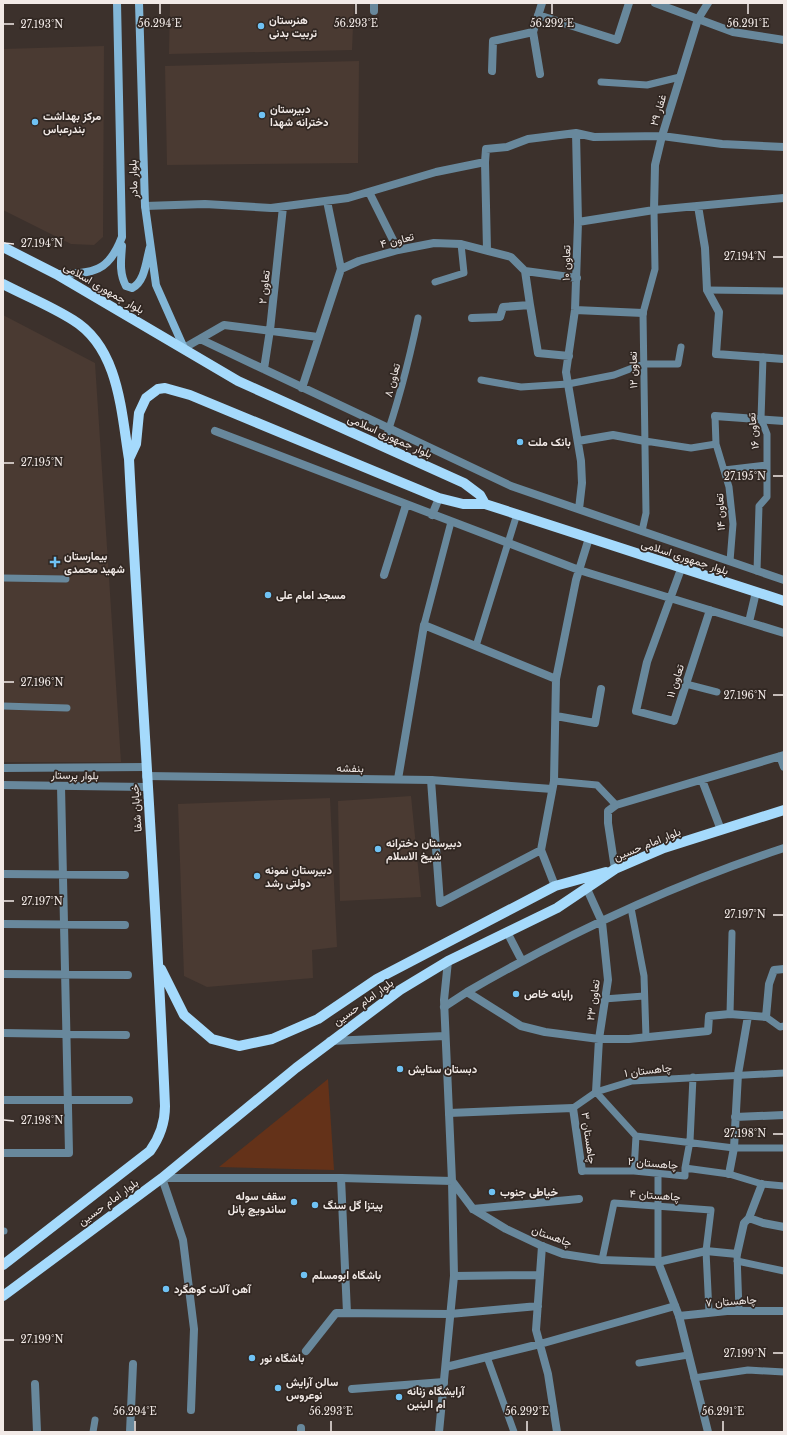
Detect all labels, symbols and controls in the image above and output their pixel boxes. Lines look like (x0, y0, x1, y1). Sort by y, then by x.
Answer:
place label: هنرستان تربیت بدنی (269, 13, 317, 40)
text: 56.294°E (138, 17, 182, 30)
text: 56.293°E (334, 17, 378, 30)
text: 56.292°E (530, 17, 574, 30)
text: 56.291°E (727, 17, 769, 30)
text: 27.193°N (21, 18, 63, 31)
marker: هنرستان تربیت بدنی (256, 21, 266, 31)
street label: غفار ۲۹ (647, 92, 669, 127)
place label: دبیرستان دخترانه شهدا (270, 102, 329, 129)
place label: مرکز بهداشت بندرعباس (43, 109, 101, 136)
marker: دبیرستان دخترانه شهدا (257, 110, 267, 120)
marker: مرکز بهداشت بندرعباس (30, 117, 40, 127)
street label: بلوار مادر (125, 159, 141, 200)
street label: تعاون ۴ (379, 229, 416, 251)
text: 27.194°N (21, 237, 63, 250)
street label: تعاون ۱۰ (559, 244, 573, 281)
text: 27.194°N (724, 250, 766, 263)
street label: بلوار جمهوری اسلامی (61, 259, 147, 317)
street label: تعاون ۲ (255, 269, 273, 305)
street label: تعاون ۱۲ (626, 351, 640, 389)
street label: تعاون ۸ (381, 361, 403, 398)
street label: بلوار جمهوری اسلامی (346, 411, 434, 461)
street label: تعاون ۱۶ (744, 411, 762, 450)
place label: بانک ملت (528, 435, 571, 449)
marker: بانک ملت (515, 437, 525, 447)
text: 27.195°N (21, 456, 63, 469)
text: 27.195°N (724, 470, 766, 483)
street label: تعاون ۱۴ (712, 492, 728, 531)
street label: بلوار جمهوری اسلامی (640, 536, 730, 578)
place label: بیمارستان شهید محمدی (64, 549, 125, 576)
marker: بیمارستان شهید محمدی (49, 556, 61, 568)
place label: مسجد امام علی (276, 588, 346, 603)
marker: مسجد امام علی (263, 590, 273, 600)
street label: تعاون ۱۱ (663, 662, 687, 700)
text: 27.196°N (20, 676, 64, 689)
text: 27.196°N (723, 689, 767, 702)
street label: بنفشه (336, 761, 364, 775)
street label: بلوار پرستار (50, 768, 99, 783)
street label: خیابان شفا (127, 784, 145, 832)
street label: بلوار امام حسین (611, 824, 683, 865)
place label: دبیرستان دخترانه شیخ الاسلام (386, 836, 462, 864)
marker: دبیرستان دخترانه شیخ الاسلام (373, 844, 383, 854)
place label: دبیرستان نمونه دولتی رشد (265, 863, 332, 890)
marker: دبیرستان نمونه دولتی رشد (252, 871, 262, 881)
text: 27.197°N (21, 895, 63, 908)
text: 27.197°N (724, 908, 766, 921)
street label: بلوار امام حسین (330, 975, 396, 1029)
street label: تعاون ۲۳ (583, 978, 603, 1021)
place label: رایانه خاص (524, 987, 573, 1001)
marker: رایانه خاص (511, 989, 521, 999)
street label: چاهستان ۱ (623, 1060, 673, 1081)
place label: دبستان ستایش (408, 1062, 478, 1076)
marker: دبستان ستایش (395, 1064, 405, 1074)
street label: چاهستان ۳ (577, 1111, 600, 1165)
text: 27.198°N (21, 1114, 63, 1127)
text: 27.198°N (724, 1127, 766, 1140)
street label: چاهستان ۲ (627, 1154, 679, 1173)
street label: بلوار امام حسین (75, 1175, 141, 1229)
place label: خیاطی جنوب (500, 1185, 558, 1199)
street label: چاهستان ۴ (629, 1186, 681, 1205)
marker: خیاطی جنوب (487, 1187, 497, 1197)
place label: سقف سوله ساندویچ پانل (228, 1189, 286, 1217)
marker: سقف سوله ساندویچ پانل (289, 1197, 299, 1207)
place label: پیتزا گل سنگ (323, 1198, 383, 1213)
marker: پیتزا گل سنگ (310, 1200, 320, 1210)
street label: چاهستان (530, 1222, 574, 1251)
place label: باشگاه ابومسلم (312, 1268, 381, 1283)
marker: باشگاه ابومسلم (299, 1270, 309, 1280)
place label: آهن آلات کوهگرد (174, 1282, 252, 1296)
marker: آهن آلات کوهگرد (161, 1284, 171, 1294)
street label: چاهستان ۷ (705, 1292, 757, 1311)
text: 27.199°N (20, 1333, 64, 1346)
text: 27.199°N (723, 1347, 767, 1360)
place label: باشگاه نور (259, 1351, 304, 1365)
marker: باشگاه نور (247, 1353, 257, 1363)
place label: سالن آرایش نوعروس (286, 1375, 338, 1402)
marker: سالن آرایش نوعروس (273, 1383, 283, 1393)
place label: آرایشگاه زنانه ام البنین (407, 1384, 465, 1412)
marker: آرایشگاه زنانه ام البنین (394, 1392, 404, 1402)
text: 56.294°E (113, 1405, 157, 1418)
text: 56.293°E (309, 1405, 353, 1418)
text: 56.292°E (505, 1405, 549, 1418)
text: 56.291°E (702, 1405, 744, 1418)

